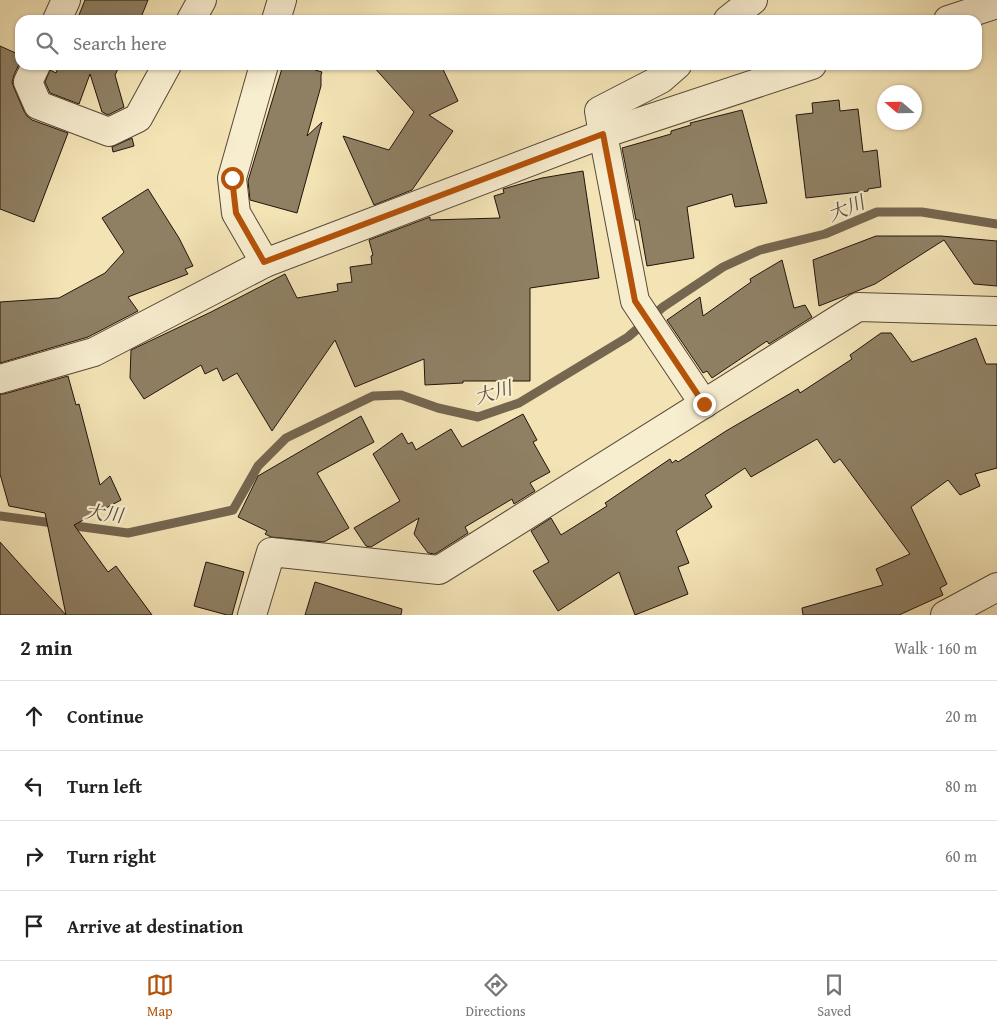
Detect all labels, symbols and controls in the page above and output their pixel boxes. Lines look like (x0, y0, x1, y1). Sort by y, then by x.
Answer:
search box (15, 15, 982, 70)
icon: search (33, 29, 61, 57)
text: Search here (73, 29, 167, 57)
north arrow (877, 85, 922, 130)
route start (221, 167, 244, 190)
water label: 大川 (823, 187, 871, 228)
water label: 大川 (471, 373, 517, 411)
route end (693, 393, 716, 416)
water label: 大川 (83, 497, 127, 529)
text: 2 min (20, 632, 72, 663)
text: Walk · 160 m (894, 636, 977, 660)
icon: ahead (20, 702, 48, 730)
text: Continue (67, 702, 144, 730)
text: 20 m (945, 704, 977, 728)
icon: left (20, 772, 48, 800)
text: Turn left (67, 772, 142, 800)
text: 80 m (945, 774, 977, 798)
icon: right (20, 842, 48, 870)
text: Turn right (67, 842, 156, 870)
text: 60 m (945, 844, 977, 868)
icon: arrive (20, 912, 48, 940)
text: Arrive at destination (67, 912, 243, 940)
tab: Map (146, 971, 174, 1021)
tab: Directions (465, 971, 526, 1021)
tab: Saved (817, 971, 851, 1021)

